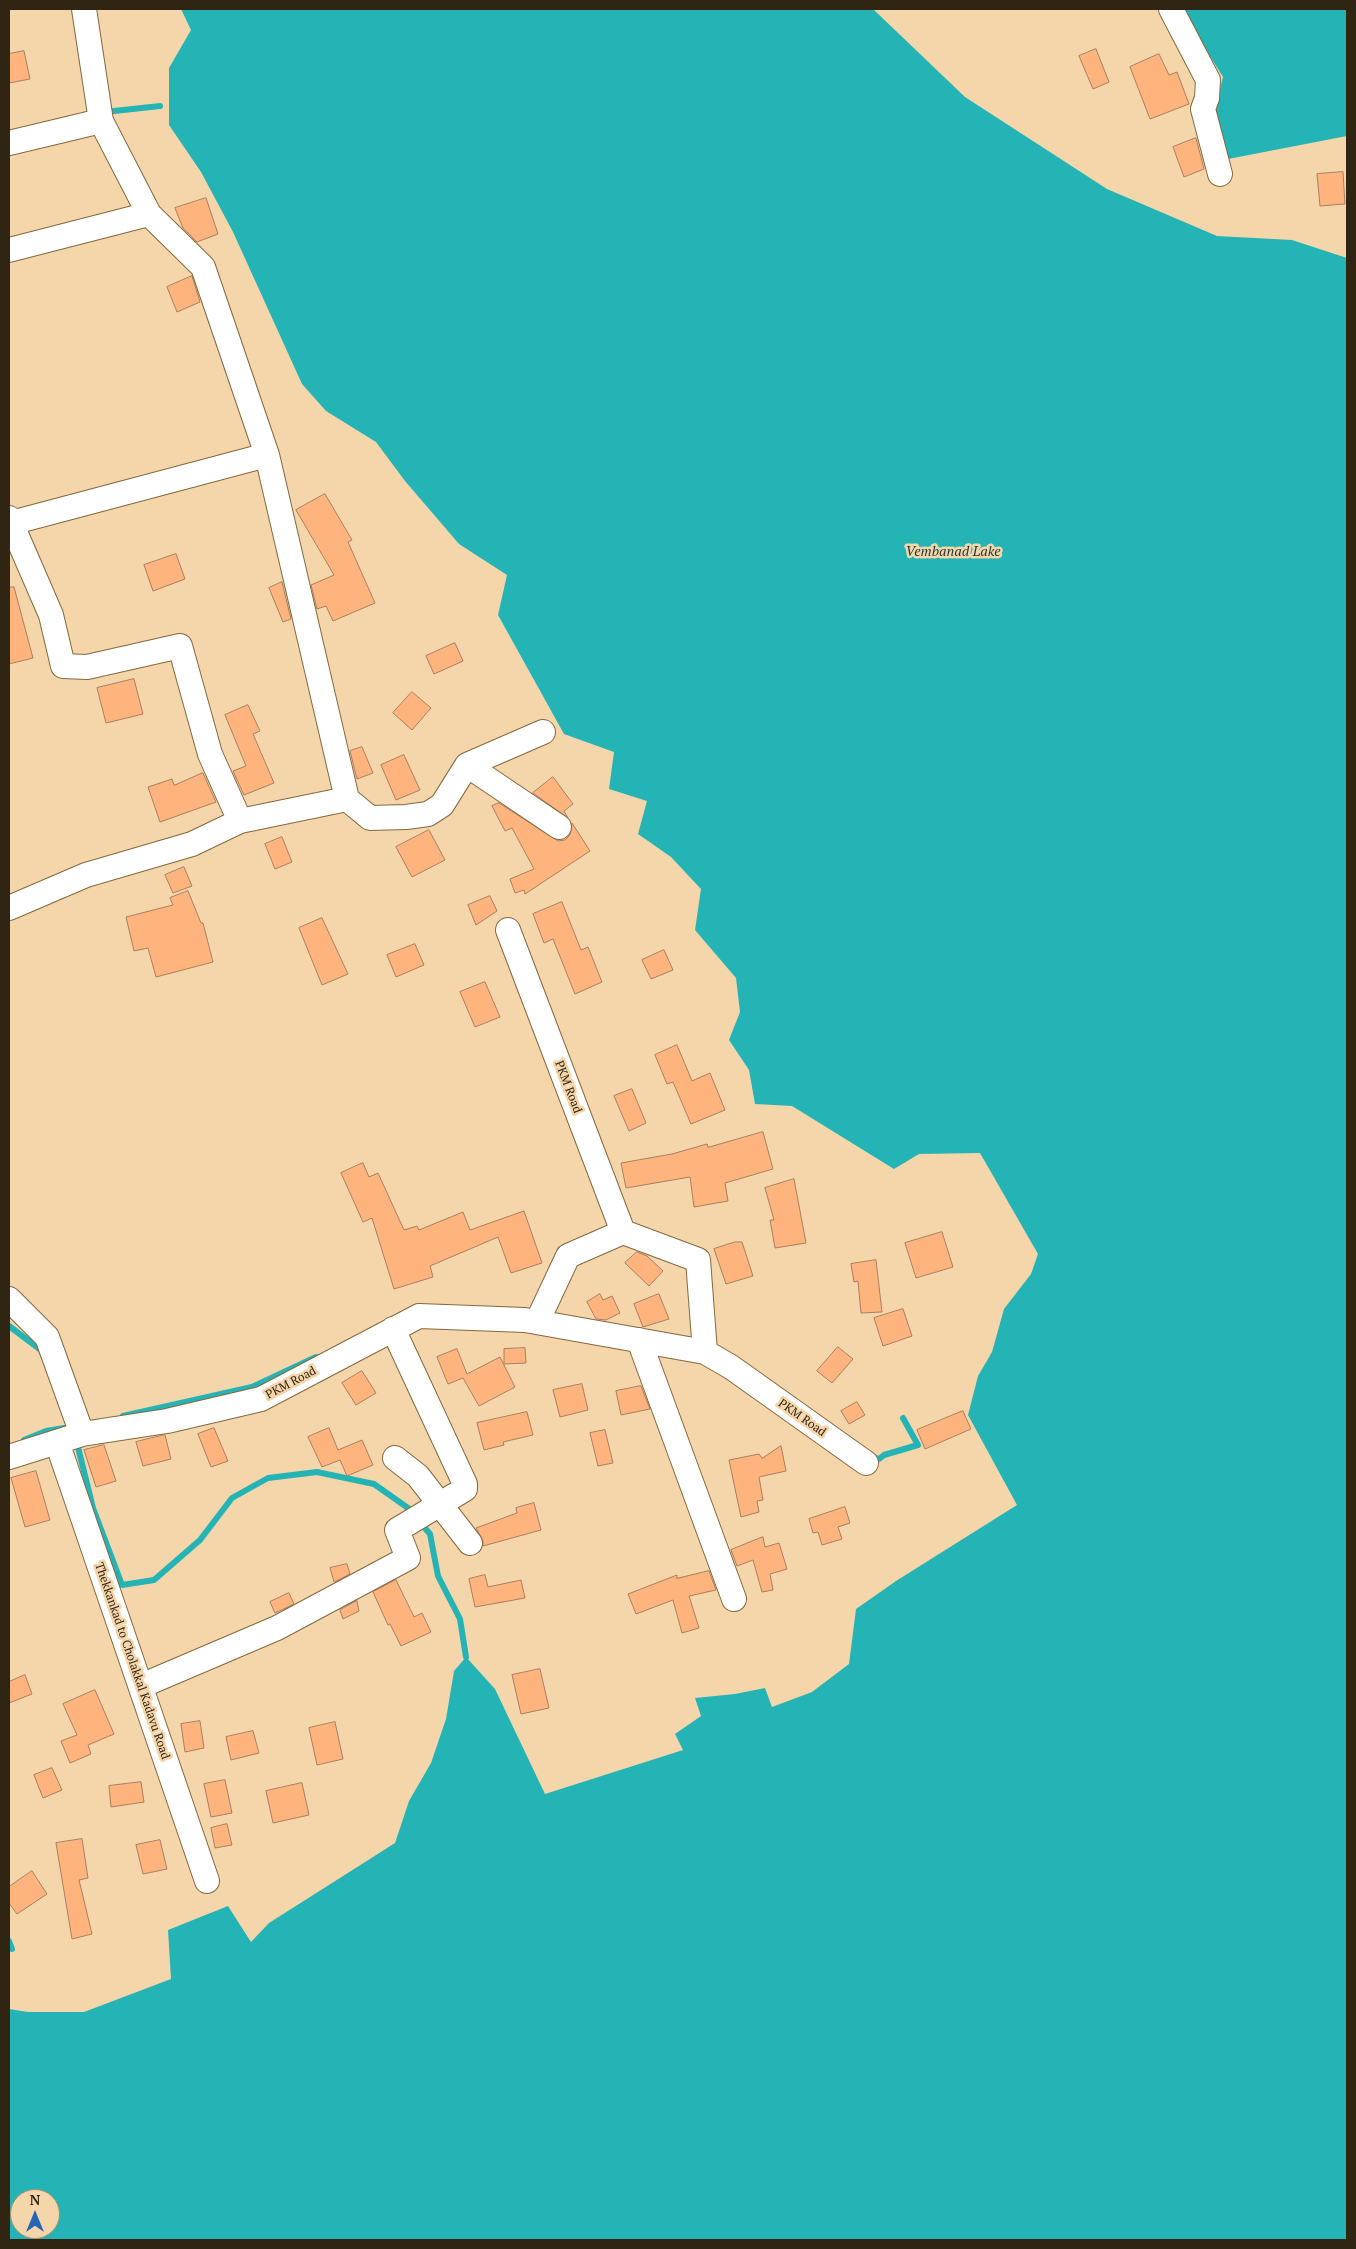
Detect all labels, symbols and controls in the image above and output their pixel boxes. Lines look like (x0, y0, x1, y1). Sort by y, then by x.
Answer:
water label: Vembanad Lake (905, 544, 1001, 560)
street label: PKM Road (551, 1059, 585, 1115)
street label: PKM Road (263, 1364, 319, 1402)
street label: PKM Road (775, 1396, 829, 1440)
street label: Thekkankad to Cholakkal Kadavu Road (91, 1561, 173, 1761)
north arrow (10, 2189, 60, 2239)
text: N (30, 2190, 40, 2209)

